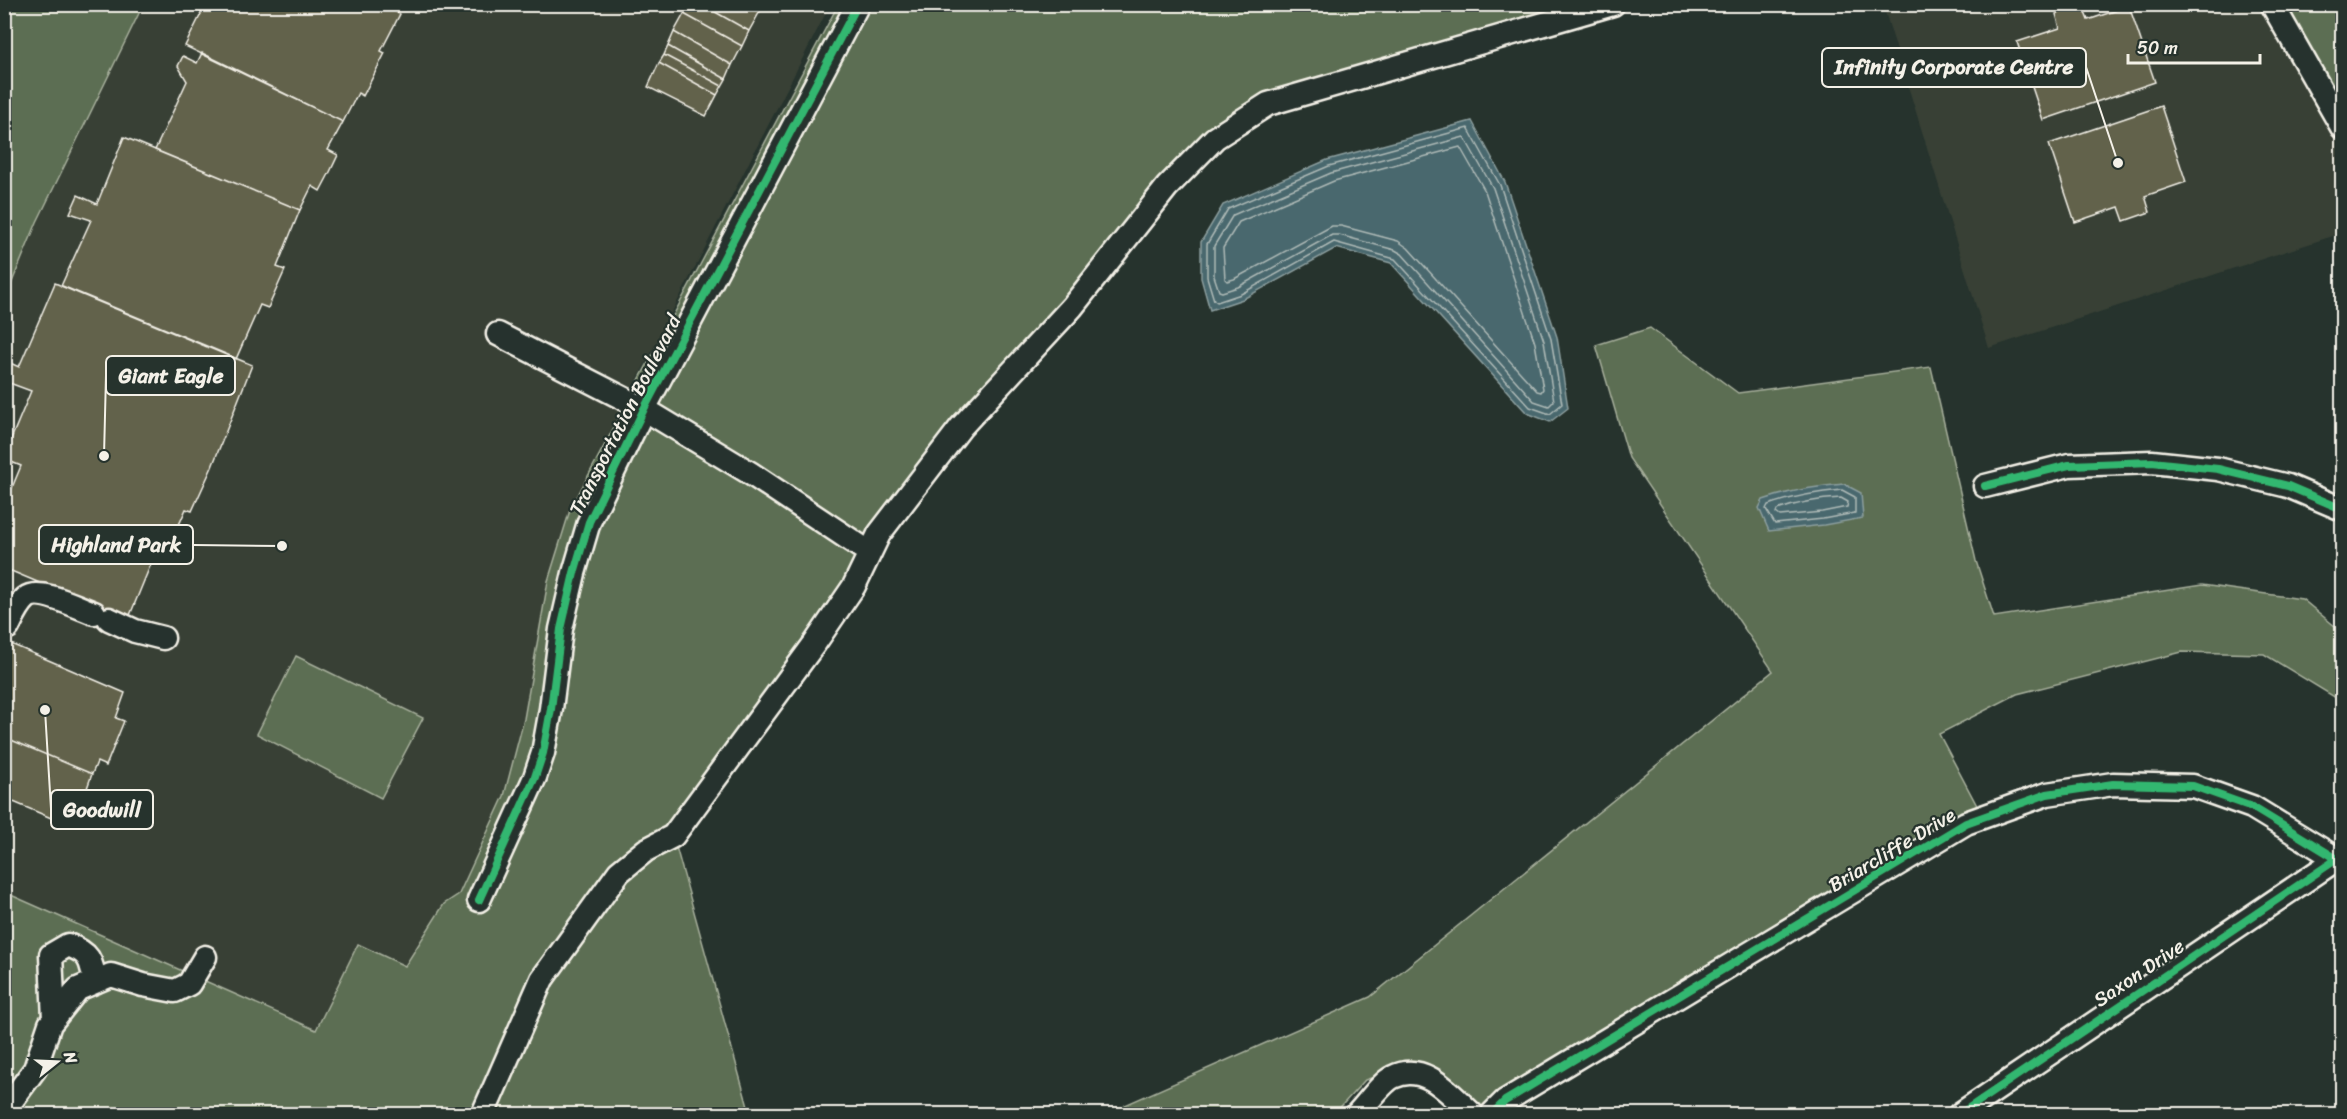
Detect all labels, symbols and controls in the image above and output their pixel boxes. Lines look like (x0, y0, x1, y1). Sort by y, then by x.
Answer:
scale bar (2128, 27, 2260, 65)
text: 50 m (2137, 32, 2178, 64)
callout: Infinity Corporate Centre (1822, 48, 2086, 87)
text: Infinity Corporate Centre (1834, 48, 2074, 86)
street label: Transportation Boulevard (559, 307, 691, 522)
callout: Giant Eagle (106, 356, 235, 395)
text: Giant Eagle (118, 357, 224, 395)
callout: Highland Park (39, 525, 193, 564)
text: Highland Park (50, 526, 182, 564)
callout: Goodwill (51, 790, 153, 829)
text: Goodwill (62, 791, 142, 829)
street label: Briarcliffe Drive (1821, 798, 1963, 902)
street label: Saxon Drive (2086, 929, 2192, 1017)
north arrow (27, 1032, 87, 1092)
text: N (55, 1047, 87, 1068)

